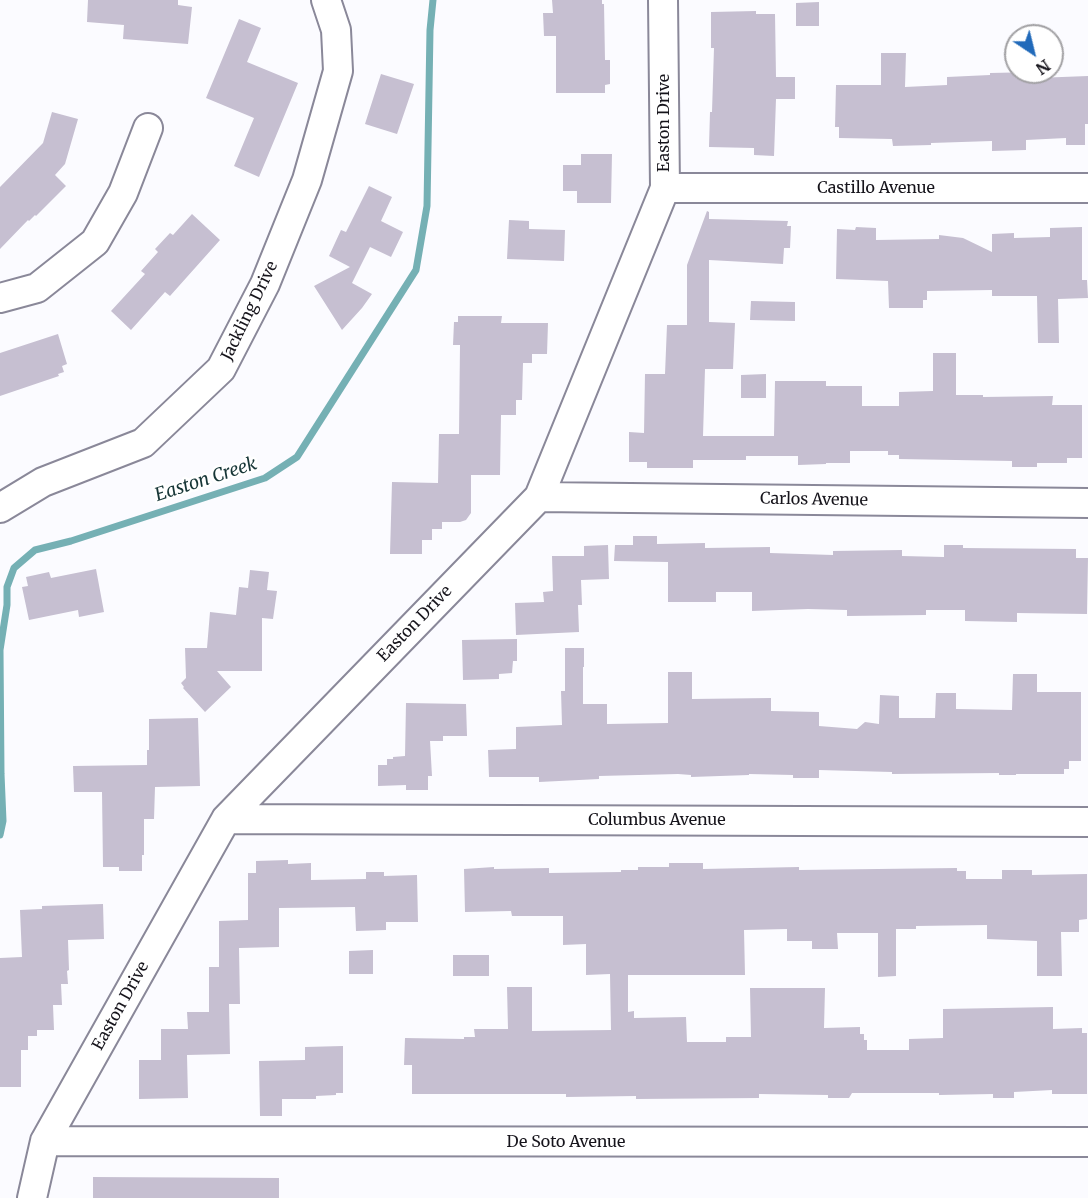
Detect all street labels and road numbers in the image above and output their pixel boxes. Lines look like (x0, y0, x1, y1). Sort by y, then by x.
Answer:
street label: Easton Drive (654, 74, 674, 172)
street label: Castillo Avenue (817, 178, 935, 198)
street label: Jackling Drive (218, 258, 282, 364)
street label: Carlos Avenue (760, 489, 868, 511)
street label: Easton Drive (374, 582, 456, 666)
street label: Columbus Avenue (588, 810, 726, 830)
street label: Easton Drive (89, 958, 153, 1054)
street label: De Soto Avenue (507, 1132, 625, 1152)

